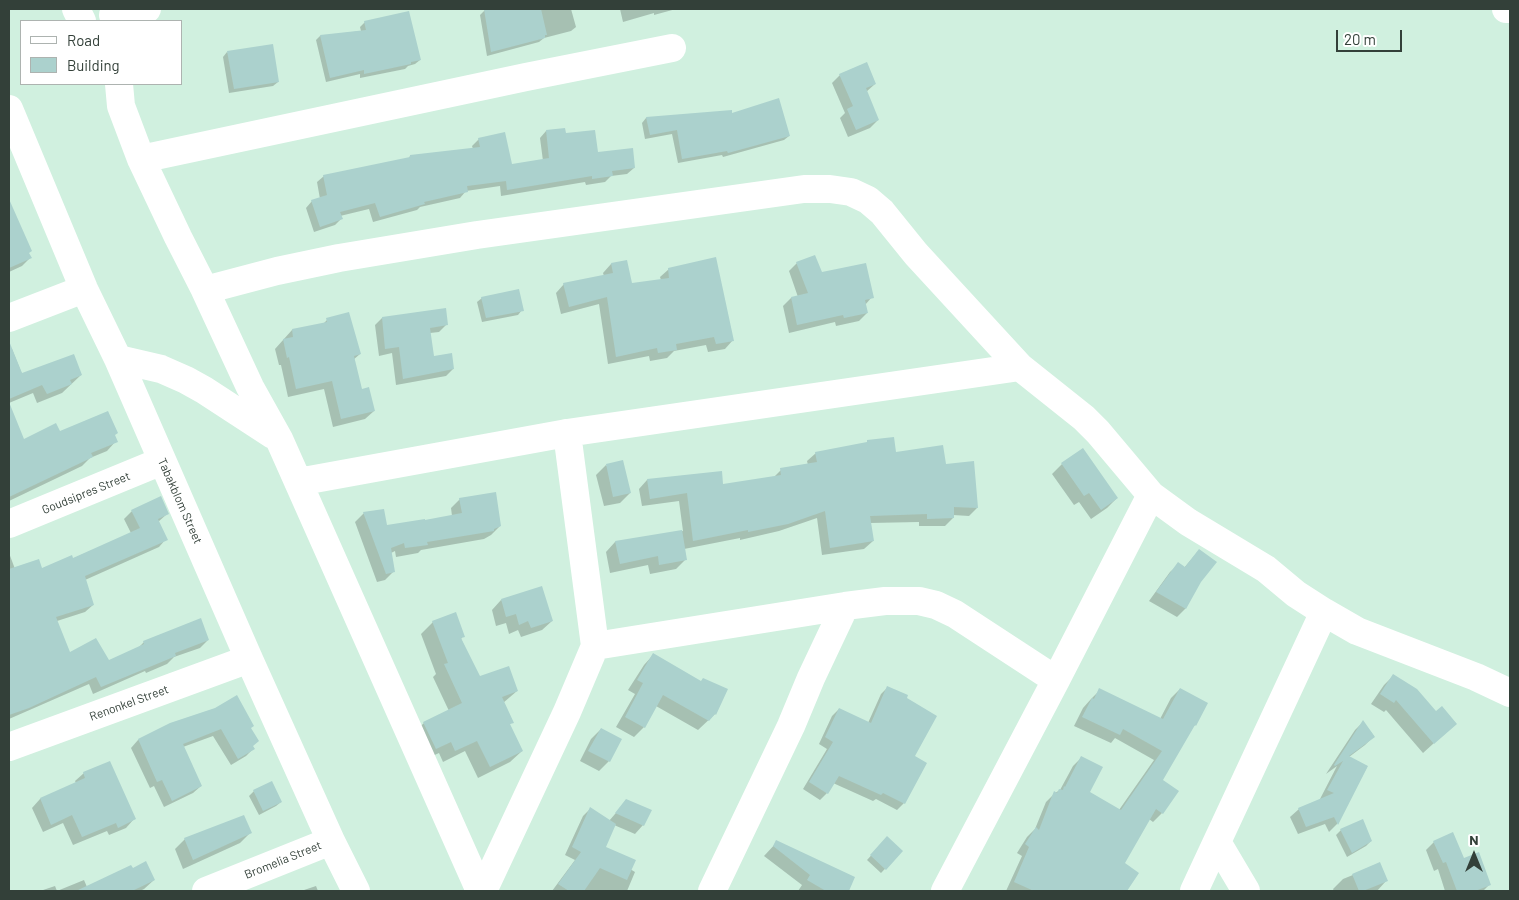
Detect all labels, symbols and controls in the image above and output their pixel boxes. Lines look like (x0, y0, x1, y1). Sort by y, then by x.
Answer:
legend (20, 20, 182, 85)
scale bar (1339, 20, 1405, 52)
text: 20 m (1344, 30, 1376, 48)
text: Road (67, 31, 100, 49)
text: Building (67, 56, 120, 74)
street label: Tabakblom Street (155, 456, 205, 546)
street label: Goudsipres Street (40, 469, 132, 517)
street label: Renonkel Street (87, 682, 171, 724)
north arrow (1449, 830, 1499, 880)
text: N (1469, 831, 1479, 848)
street label: Bromelia Street (242, 838, 324, 882)

